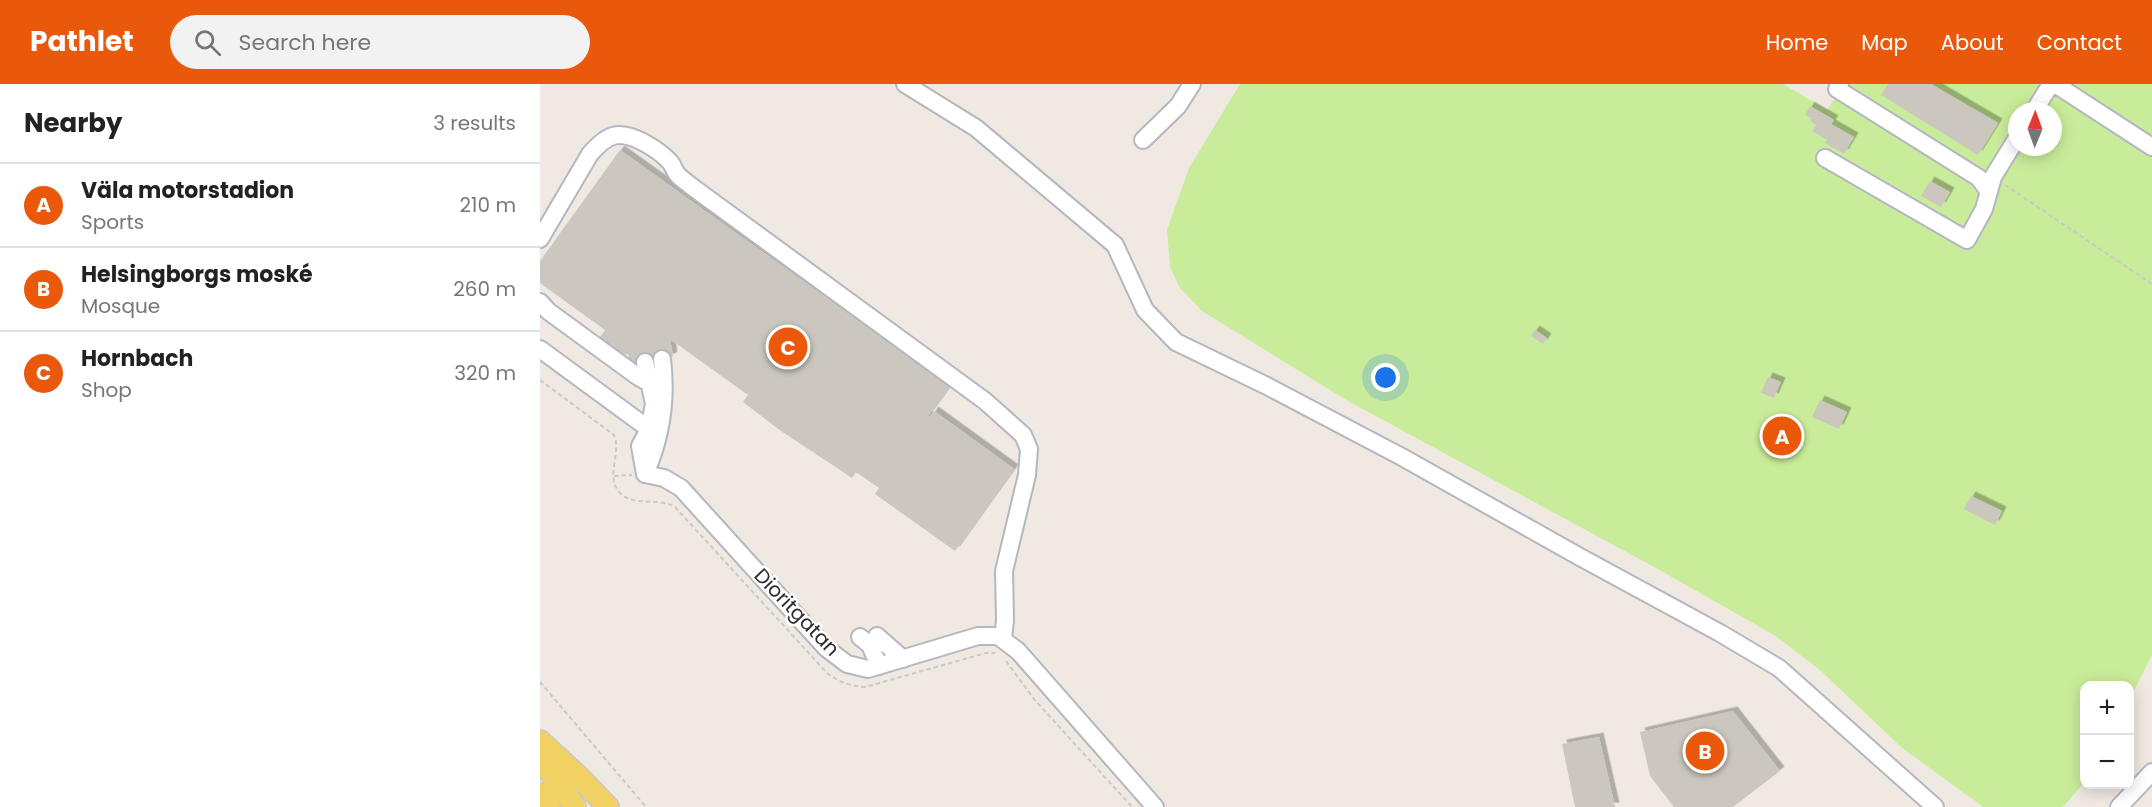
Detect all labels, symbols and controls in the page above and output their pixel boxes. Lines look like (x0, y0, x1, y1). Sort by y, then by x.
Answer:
search box (170, 15, 590, 69)
text: Pathlet (30, 22, 134, 61)
icon: search (191, 26, 224, 59)
text: Search here (239, 27, 371, 58)
text: Home (1766, 28, 1828, 57)
text: Map (1861, 28, 1908, 57)
text: About (1941, 28, 2004, 57)
text: Contact (2037, 28, 2122, 57)
north arrow (2008, 102, 2062, 156)
text: Nearby (24, 105, 122, 141)
text: 3 results (433, 109, 516, 137)
text: Väla motorstadion (81, 175, 294, 206)
text: A (36, 191, 51, 219)
text: 210 m (460, 191, 516, 219)
text: Sports (81, 208, 144, 236)
text: Helsingborgs moské (81, 259, 313, 290)
text: B (37, 275, 50, 303)
text: 260 m (453, 275, 516, 303)
text: Mosque (81, 292, 160, 320)
pin: C (768, 324, 808, 370)
text: Hornbach (81, 343, 193, 374)
text: C (36, 359, 51, 387)
text: 320 m (454, 359, 516, 387)
your location (1371, 363, 1400, 392)
text: Shop (81, 376, 132, 404)
pin: A (1762, 414, 1802, 458)
street label: Dioritgatan (748, 562, 846, 662)
map controls (2080, 681, 2134, 789)
button: + (2080, 681, 2134, 735)
pin: B (1686, 728, 1724, 774)
button: − (2080, 735, 2134, 789)

